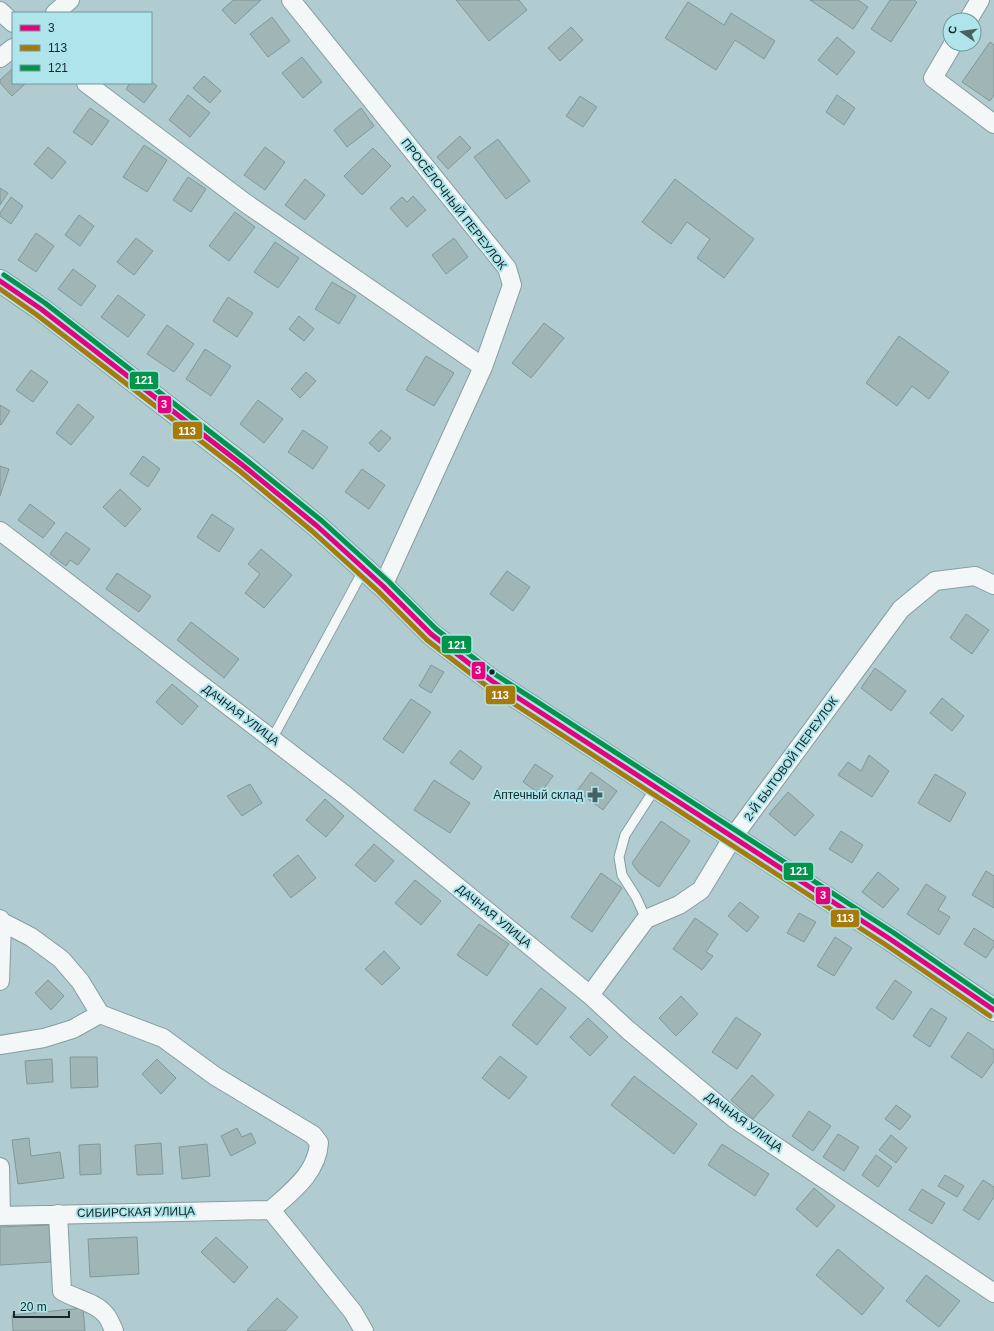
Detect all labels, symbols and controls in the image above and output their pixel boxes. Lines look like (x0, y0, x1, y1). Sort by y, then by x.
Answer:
legend (12, 12, 152, 84)
north arrow (942, 12, 982, 52)
text: 3 (48, 21, 55, 35)
text: С (946, 24, 959, 35)
text: 113 (48, 41, 67, 55)
text: 121 (48, 61, 68, 75)
street label: ПРОСЁЛОЧНЫЙ ПЕРЕУЛОК (398, 135, 510, 272)
line badge: 121 (129, 371, 159, 390)
text: 121 (135, 374, 153, 386)
line badge: 3 (157, 395, 172, 414)
text: 3 (161, 398, 167, 410)
line badge: 113 (172, 421, 203, 440)
text: 113 (178, 425, 196, 437)
line badge: 121 (441, 635, 472, 654)
text: 121 (448, 639, 466, 651)
line badge: 3 (471, 661, 486, 680)
text: 3 (475, 664, 481, 676)
unlabelled marker (487, 667, 497, 677)
street label: ДАЧНАЯ УЛИЦА (200, 682, 282, 748)
line badge: 113 (485, 685, 516, 705)
text: 113 (491, 689, 509, 701)
street label: 2-Й БЫТОВОЙ ПЕРЕУЛОК (740, 694, 841, 824)
pharmacy icon: Аптечный склад (586, 786, 604, 804)
place label: Аптечный склад (493, 788, 583, 802)
line badge: 121 (783, 862, 814, 881)
text: 121 (790, 865, 808, 877)
street label: ДАЧНАЯ УЛИЦА (454, 881, 534, 951)
line badge: 3 (815, 886, 831, 905)
text: 3 (820, 889, 826, 901)
line badge: 113 (830, 909, 860, 928)
text: 113 (836, 912, 854, 924)
street label: ДАЧНАЯ УЛИЦА (702, 1089, 786, 1155)
street label: СИБИРСКАЯ УЛИЦА (77, 1204, 195, 1220)
scale bar (14, 1293, 69, 1319)
text: 20 m (20, 1300, 47, 1314)

